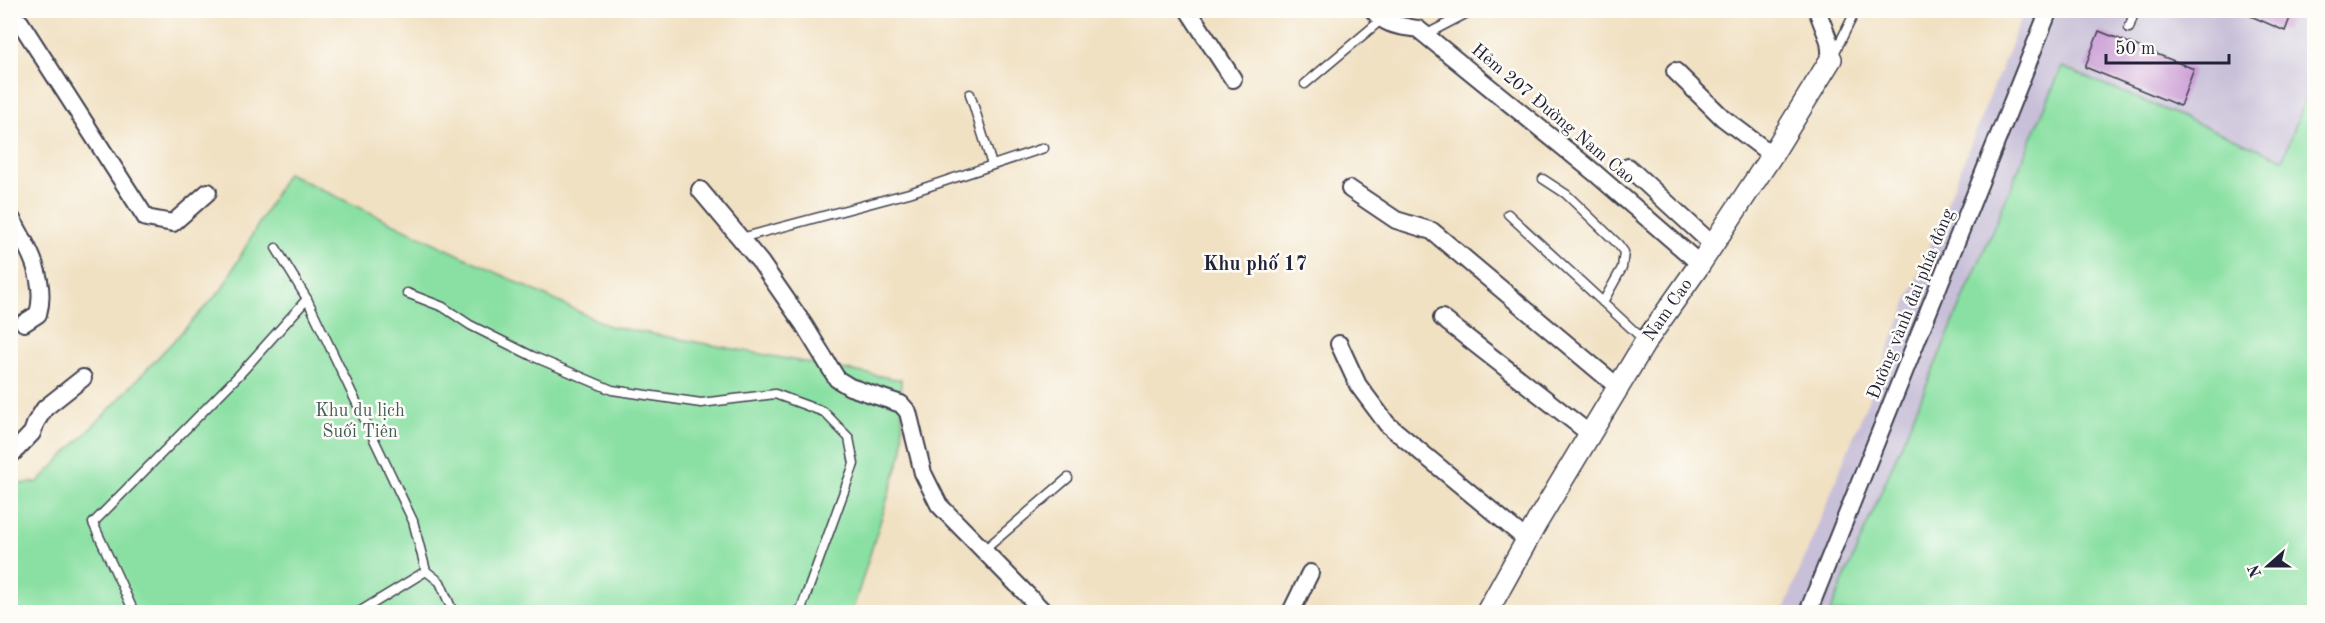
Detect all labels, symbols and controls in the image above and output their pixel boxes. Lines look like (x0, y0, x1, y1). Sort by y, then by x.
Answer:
scale bar (2106, 27, 2229, 65)
text: 50 m (2115, 40, 2155, 58)
street label: Hẻm 207 Đường Nam Cao (1468, 41, 1638, 187)
street label: Đường vành đai phía đông (1865, 206, 1958, 402)
district label: Khu phố 17 (1203, 253, 1307, 275)
street label: Nam Cao (1640, 275, 1696, 345)
park label: Khu du lịch Suối Tiên (315, 402, 405, 441)
north arrow (2238, 536, 2298, 596)
text: N (2246, 561, 2266, 579)

